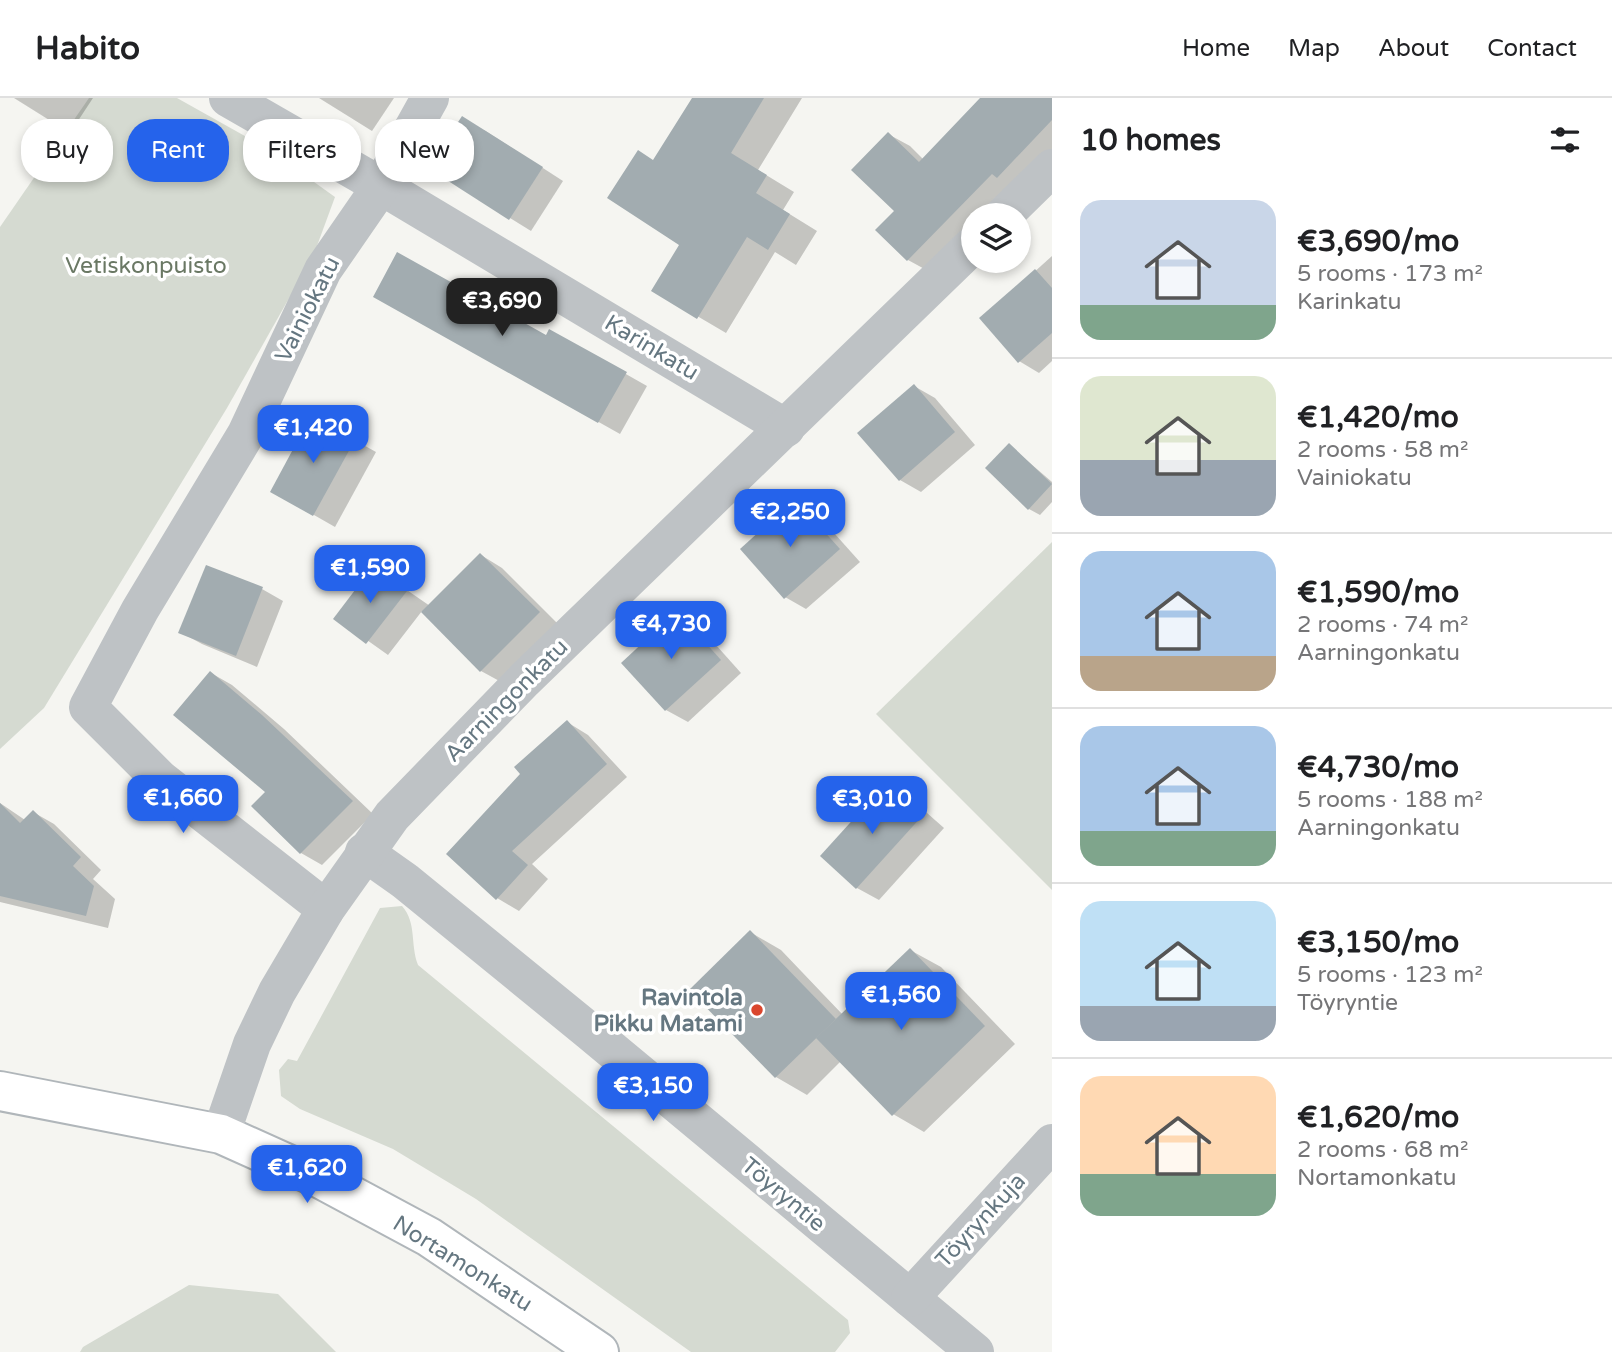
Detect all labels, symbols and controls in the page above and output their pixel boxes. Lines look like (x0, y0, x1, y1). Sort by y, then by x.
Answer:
text: Habito (35, 29, 140, 68)
text: Home (1182, 34, 1250, 63)
text: Map (1288, 34, 1340, 63)
text: About (1378, 34, 1449, 63)
text: Contact (1487, 34, 1577, 63)
chip: Buy (21, 119, 113, 182)
chip: Rent (127, 119, 229, 182)
chip: Filters (243, 119, 361, 182)
chip: New (375, 119, 474, 182)
icon: filters (1546, 121, 1584, 159)
text: 10 homes (1080, 122, 1221, 159)
map controls (961, 203, 1031, 273)
button: layers (961, 203, 1031, 273)
text: €3,690/mo (1297, 223, 1459, 260)
icon: home (1136, 228, 1220, 312)
park label: Vetiskonpuisto (65, 252, 227, 280)
street label: Vainiokatu (269, 252, 346, 367)
text: 5 rooms · 173 m² (1297, 260, 1483, 288)
pin: €3,690 (445, 278, 559, 338)
text: €3,690 (462, 287, 542, 315)
text: Karinkatu (1297, 288, 1402, 316)
street label: Karinkatu (599, 309, 704, 387)
text: €1,420/mo (1297, 399, 1459, 436)
icon: home (1136, 404, 1220, 488)
pin: €1,420 (256, 406, 370, 465)
text: €1,420 (274, 414, 352, 442)
text: 2 rooms · 58 m² (1297, 436, 1468, 464)
text: Vainiokatu (1297, 464, 1412, 492)
pin: €2,250 (733, 490, 847, 549)
text: €2,250 (750, 498, 830, 526)
pin: €1,590 (313, 546, 427, 605)
text: €1,590 (330, 554, 410, 582)
text: €1,590/mo (1297, 574, 1459, 611)
icon: home (1136, 579, 1220, 663)
pin: €4,730 (614, 602, 728, 661)
text: €4,730 (631, 610, 711, 638)
text: 2 rooms · 74 m² (1297, 611, 1468, 639)
street label: Aarningonkatu (439, 633, 574, 768)
text: Aarningonkatu (1297, 639, 1460, 667)
text: €4,730/mo (1297, 749, 1459, 786)
icon: home (1136, 754, 1220, 838)
pin: €1,660 (126, 776, 240, 835)
pin: €3,010 (815, 776, 929, 836)
text: €1,660 (143, 784, 223, 812)
text: €3,010 (832, 785, 912, 813)
text: 5 rooms · 188 m² (1297, 786, 1483, 814)
text: Aarningonkatu (1297, 814, 1460, 842)
text: €3,150/mo (1297, 924, 1459, 961)
icon: home (1136, 929, 1220, 1013)
text: 5 rooms · 123 m² (1297, 961, 1483, 989)
pin: €1,560 (844, 972, 958, 1032)
text: €1,560 (861, 981, 941, 1009)
place label: Ravintola Pikku Matami (594, 984, 743, 1038)
text: Töyryntie (1297, 989, 1398, 1017)
marker: Ravintola Pikku Matami (749, 1002, 765, 1018)
pin: €3,150 (596, 1063, 710, 1123)
text: €3,150 (613, 1072, 693, 1100)
text: €1,620/mo (1297, 1099, 1459, 1136)
icon: home (1136, 1104, 1220, 1188)
text: 2 rooms · 68 m² (1297, 1136, 1468, 1164)
pin: €1,620 (250, 1146, 364, 1205)
street label: Töyryntie (736, 1152, 831, 1238)
text: €1,620 (267, 1154, 347, 1182)
text: Nortamonkatu (1297, 1164, 1457, 1192)
street label: Töyrynkuja (930, 1168, 1032, 1274)
street label: Nortamonkatu (387, 1210, 538, 1318)

